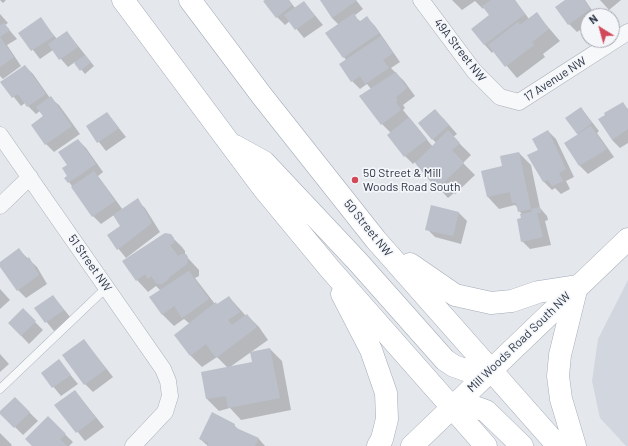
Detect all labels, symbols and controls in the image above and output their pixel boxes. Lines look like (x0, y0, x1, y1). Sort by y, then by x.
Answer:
north arrow (580, 8, 620, 48)
text: N (586, 11, 600, 26)
street label: 49A Street NW (431, 15, 489, 85)
street label: 17 Avenue NW (521, 54, 589, 104)
place label: 50 Street & Mill Woods Road South (363, 166, 460, 194)
marker: 50 Street & Mill Woods Road South (350, 175, 360, 185)
street label: 50 Street NW (341, 197, 395, 259)
street label: 51 Street NW (65, 232, 115, 294)
street label: Mill Woods Road South NW (464, 289, 574, 395)

